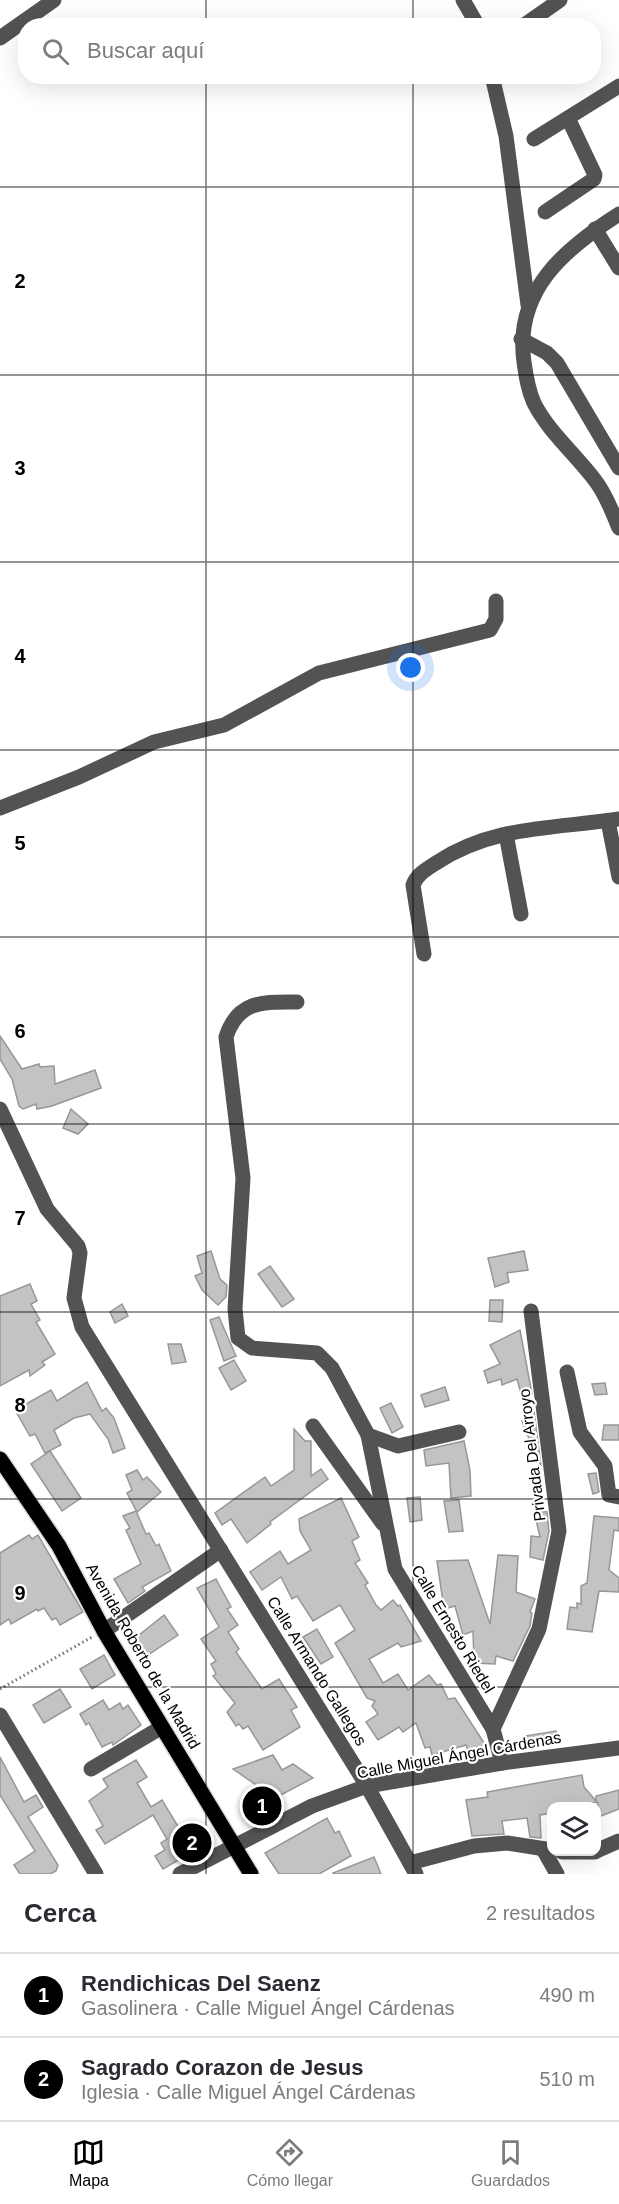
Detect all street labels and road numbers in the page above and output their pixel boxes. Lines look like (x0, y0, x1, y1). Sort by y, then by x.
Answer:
street label: Privada Del Arroyo (515, 1388, 549, 1522)
street label: Avenida Roberto de la Madrid (83, 1560, 203, 1752)
street label: Calle Ernesto Riedel (408, 1562, 498, 1696)
street label: Calle Armando Gallegos (264, 1593, 370, 1749)
street label: Calle Miguel Ángel Cárdenas (355, 1728, 563, 1781)

